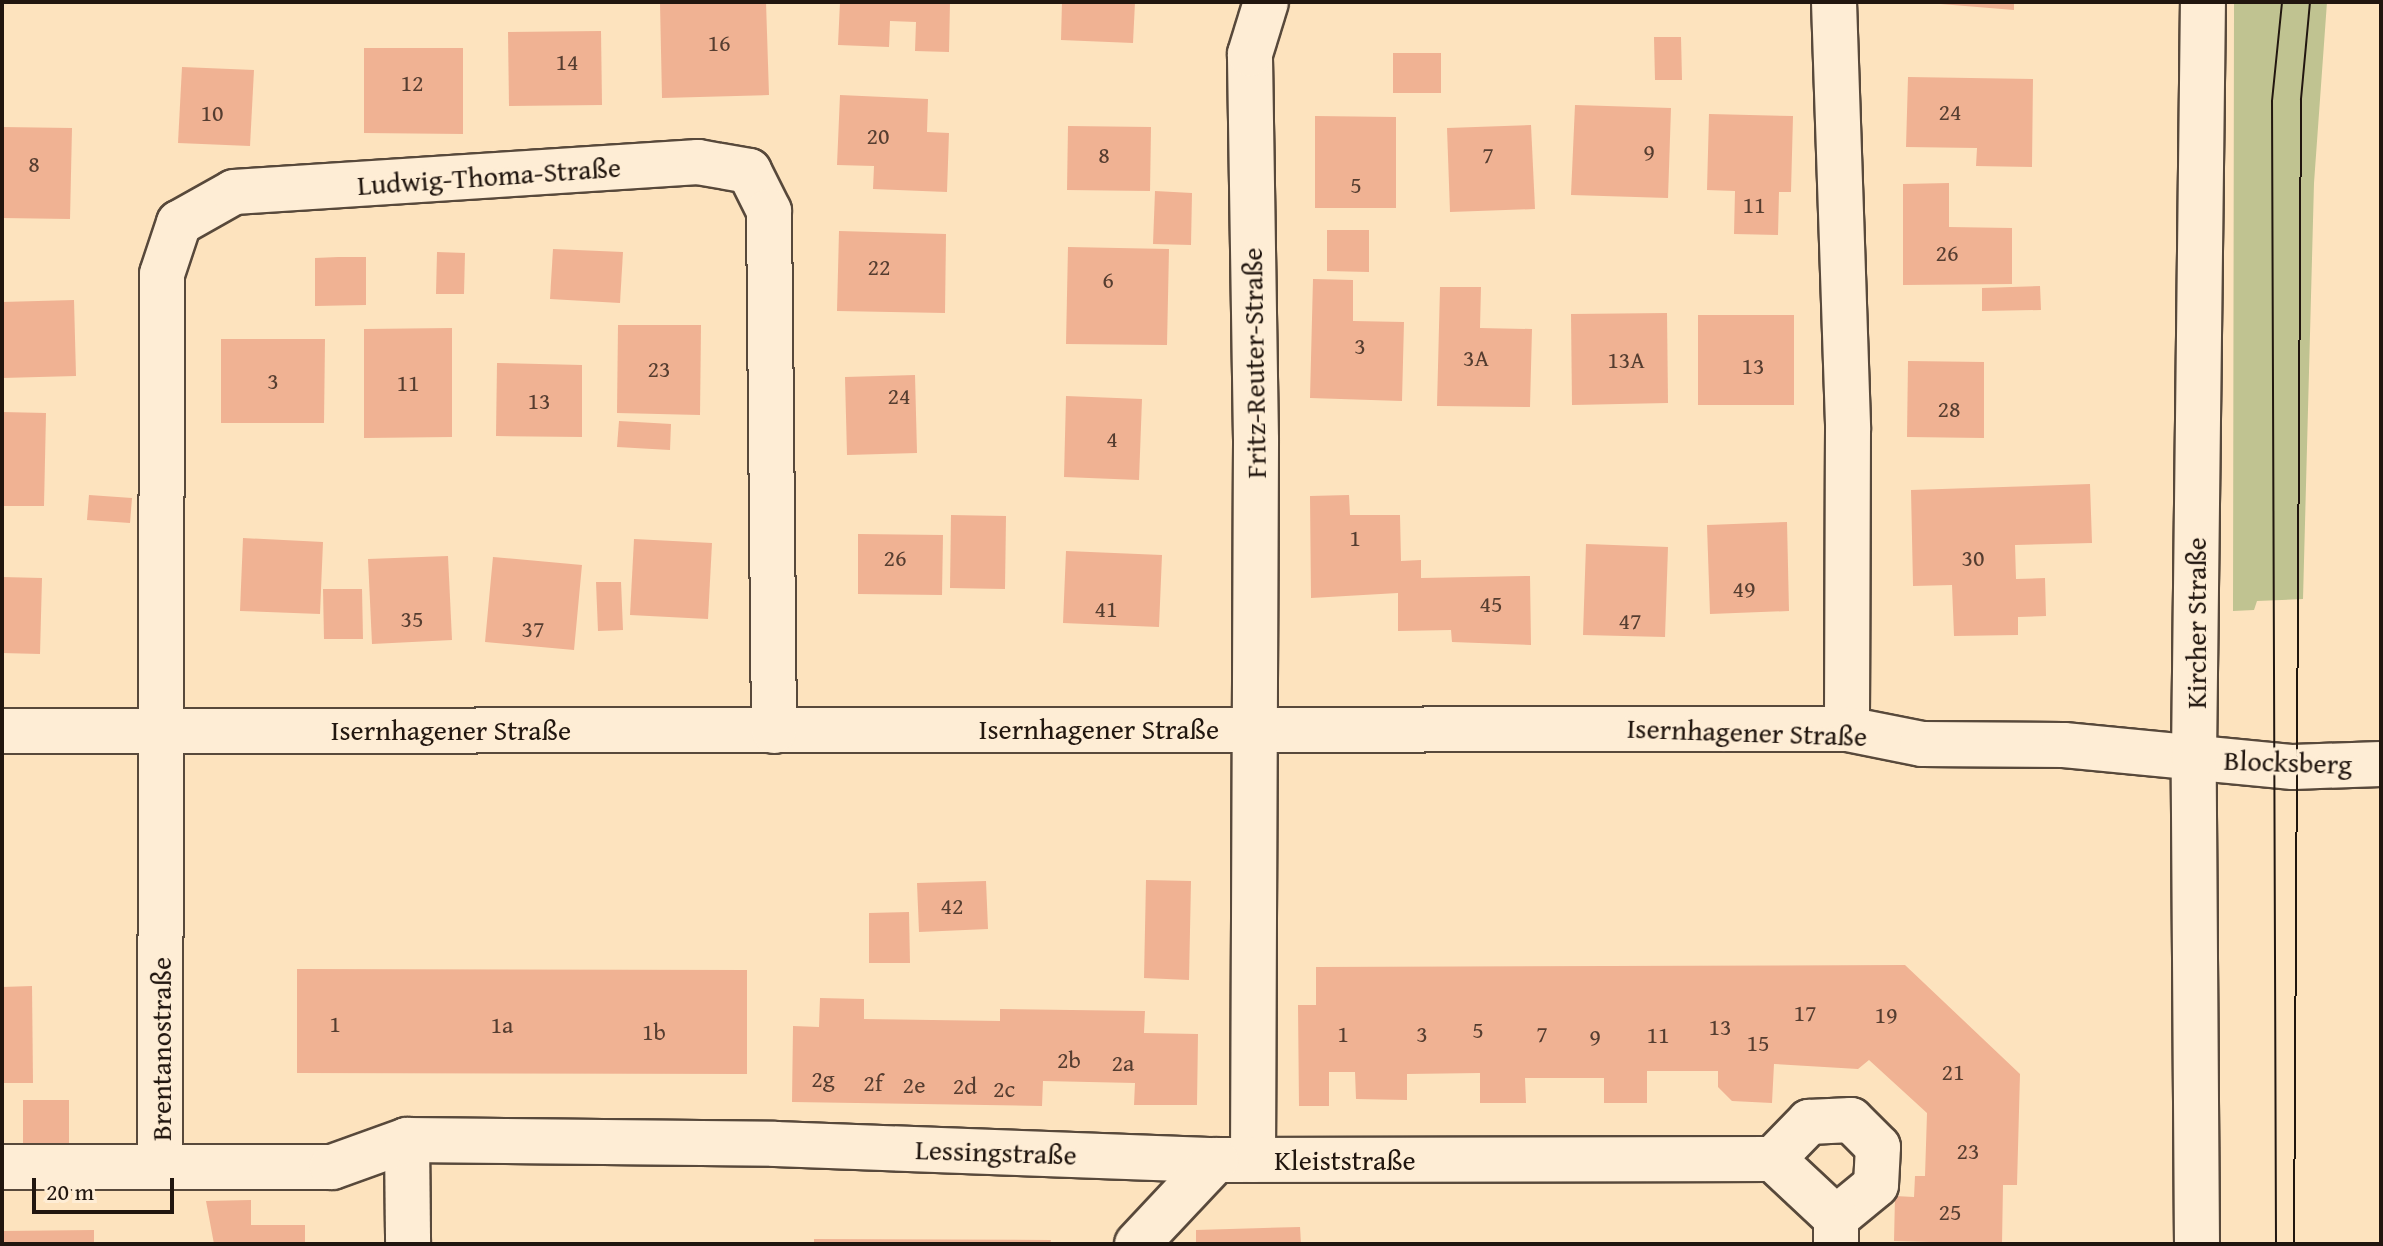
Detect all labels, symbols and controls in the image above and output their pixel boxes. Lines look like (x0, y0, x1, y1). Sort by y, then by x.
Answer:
house number: 16 (707, 29, 731, 57)
house number: 14 (555, 48, 579, 76)
house number: 12 (400, 69, 424, 97)
house number: 24 (1938, 98, 1962, 126)
house number: 10 (200, 99, 224, 127)
house number: 20 (866, 122, 890, 150)
house number: 9 (1643, 138, 1655, 166)
house number: 8 (1098, 141, 1110, 169)
house number: 7 (1482, 141, 1494, 169)
house number: 8 (28, 150, 40, 178)
street label: Ludwig-Thoma-Straße (356, 150, 622, 202)
house number: 5 (1350, 171, 1362, 199)
house number: 11 (1742, 191, 1766, 219)
house number: 26 (1935, 239, 1959, 267)
street label: Fritz-Reuter-Straße (1235, 247, 1273, 479)
house number: 22 (867, 253, 891, 281)
house number: 6 (1102, 266, 1114, 294)
house number: 3 (1354, 332, 1366, 360)
house number: 3A (1463, 344, 1489, 372)
house number: 13A (1607, 346, 1645, 374)
house number: 13 (1741, 352, 1765, 380)
house number: 23 (647, 355, 671, 383)
house number: 3 (267, 367, 279, 395)
house number: 11 (396, 369, 420, 397)
house number: 24 (887, 382, 911, 410)
house number: 13 (527, 387, 551, 415)
house number: 28 (1937, 395, 1961, 423)
house number: 4 (1106, 425, 1118, 453)
house number: 1 (1349, 524, 1361, 552)
street label: Kircher Straße (2179, 537, 2213, 709)
house number: 26 (883, 544, 907, 572)
house number: 30 (1961, 544, 1985, 572)
house number: 49 (1732, 575, 1756, 603)
house number: 45 (1479, 590, 1503, 618)
house number: 41 (1094, 595, 1118, 623)
house number: 35 (400, 605, 424, 633)
house number: 47 (1618, 607, 1642, 635)
house number: 37 (521, 615, 545, 643)
street label: Isernhagener Straße (1626, 711, 1868, 753)
street label: Isernhagener Straße (979, 712, 1219, 746)
street label: Isernhagener Straße (331, 713, 571, 747)
street label: Blocksberg (2223, 743, 2353, 781)
house number: 42 (940, 892, 964, 920)
street label: Brentanostraße (144, 957, 178, 1141)
house number: 17 (1793, 999, 1817, 1027)
house number: 19 (1874, 1001, 1898, 1029)
house number: 1 (329, 1010, 341, 1038)
house number: 1a (491, 1011, 513, 1039)
house number: 13 (1708, 1013, 1732, 1041)
house number: 5 (1472, 1016, 1484, 1044)
house number: 1b (642, 1018, 666, 1046)
house number: 1 (1337, 1020, 1349, 1048)
house number: 3 (1416, 1020, 1428, 1048)
house number: 7 (1536, 1020, 1548, 1048)
house number: 11 (1646, 1021, 1670, 1049)
house number: 9 (1589, 1023, 1601, 1051)
house number: 15 (1746, 1029, 1770, 1057)
house number: 2b (1057, 1046, 1081, 1074)
house number: 2a (1112, 1049, 1134, 1077)
house number: 21 (1941, 1058, 1965, 1086)
house number: 2g (811, 1065, 835, 1093)
house number: 2f (863, 1069, 883, 1097)
house number: 2e (903, 1071, 925, 1099)
house number: 2d (953, 1072, 977, 1100)
house number: 2c (993, 1075, 1015, 1103)
street label: Lessingstraße (915, 1132, 1077, 1172)
house number: 23 (1956, 1137, 1980, 1165)
street label: Kleiststraße (1274, 1143, 1416, 1177)
scale bar (36, 1162, 178, 1212)
text: 20 m (46, 1174, 94, 1209)
house number: 25 (1938, 1198, 1962, 1226)

